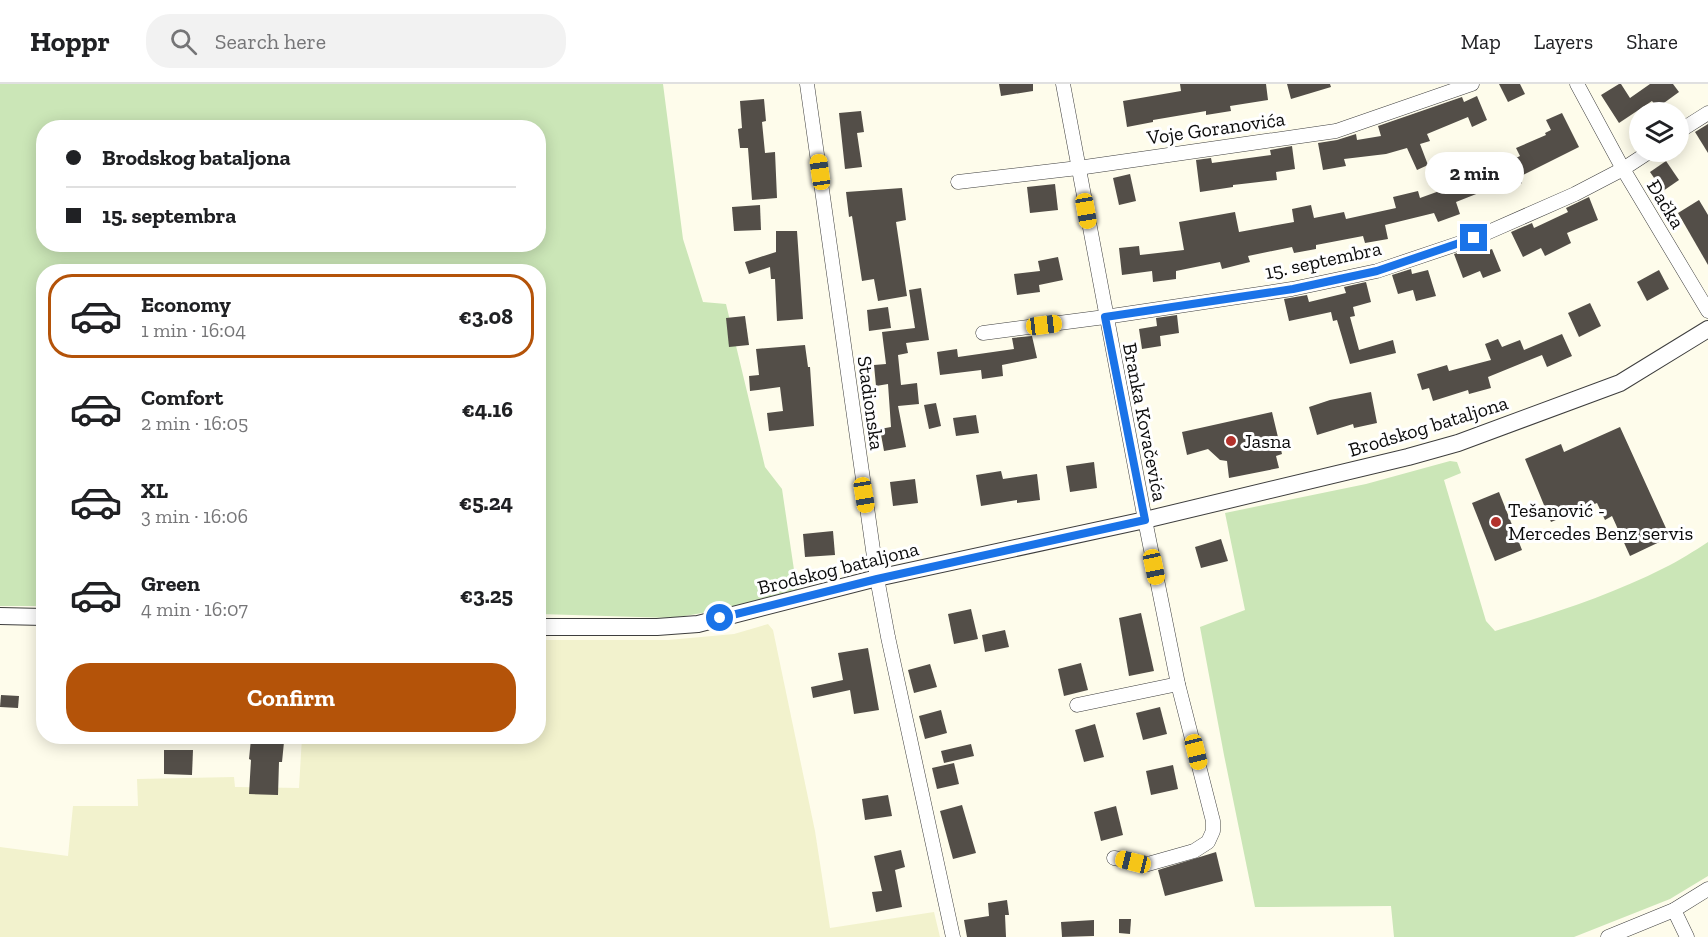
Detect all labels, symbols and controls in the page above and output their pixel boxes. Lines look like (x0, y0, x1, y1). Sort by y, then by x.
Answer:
search box (146, 14, 566, 68)
text: Hoppr (30, 25, 110, 58)
icon: search (167, 25, 200, 58)
text: Search here (215, 28, 326, 55)
text: Map (1461, 29, 1501, 54)
text: Layers (1534, 29, 1593, 54)
text: Share (1626, 29, 1678, 54)
map controls (1629, 102, 1689, 162)
button: layers (1629, 102, 1689, 162)
street label: Voje Goranovića (1144, 106, 1287, 150)
text: Brodskog bataljona (102, 144, 291, 171)
callout: 2 min (1424, 151, 1524, 193)
car (809, 153, 831, 191)
text: 2 min (1450, 161, 1499, 185)
street label: Đačka (1642, 175, 1690, 233)
car (1074, 192, 1098, 230)
text: 15. septembra (102, 202, 236, 229)
route end (1460, 224, 1487, 251)
street label: 15. septembra (1262, 236, 1384, 284)
icon: car (69, 289, 123, 343)
text: Economy (141, 291, 231, 318)
text: €3.08 (459, 303, 513, 330)
car (1025, 314, 1063, 336)
text: 1 min · 16:04 (141, 318, 246, 342)
street label: Branka Kovačevića (1118, 340, 1172, 504)
street label: Stadionska (853, 354, 890, 452)
icon: car (69, 382, 123, 436)
text: Comfort (141, 384, 223, 411)
street label: Brodskog bataljona (1345, 390, 1511, 462)
text: €4.16 (462, 396, 513, 423)
text: 2 min · 16:05 (141, 411, 248, 435)
place label: Jasna (1243, 429, 1291, 453)
marker: Jasna (1224, 434, 1238, 448)
icon: car (69, 475, 123, 529)
car (852, 476, 876, 514)
text: XL (141, 477, 168, 504)
text: €5.24 (459, 489, 513, 516)
place label: Tešanović - Mercedes Benz servis (1508, 498, 1693, 545)
text: 3 min · 16:06 (141, 504, 248, 528)
marker: Tešanović - Mercedes Benz servis (1489, 515, 1503, 529)
street label: Brodskog bataljona (755, 536, 922, 600)
car (1141, 548, 1167, 586)
icon: car (69, 568, 123, 622)
text: Green (141, 570, 200, 597)
text: €3.25 (460, 582, 513, 609)
text: 4 min · 16:07 (141, 597, 248, 621)
route start (706, 604, 733, 631)
button: Confirm (66, 663, 516, 732)
car (1183, 732, 1209, 772)
car (1113, 849, 1153, 875)

